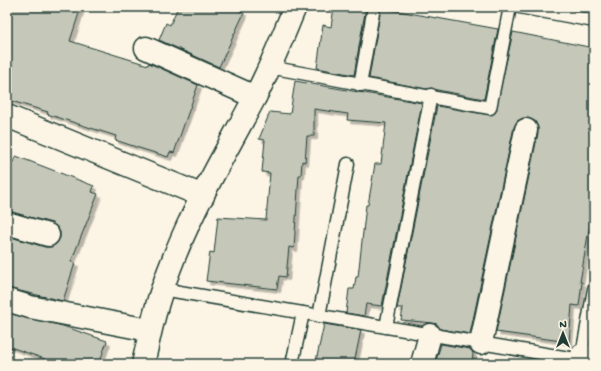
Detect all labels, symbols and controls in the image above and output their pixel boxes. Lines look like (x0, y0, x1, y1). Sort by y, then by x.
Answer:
north arrow (543, 313, 583, 353)
text: N (559, 319, 567, 331)

